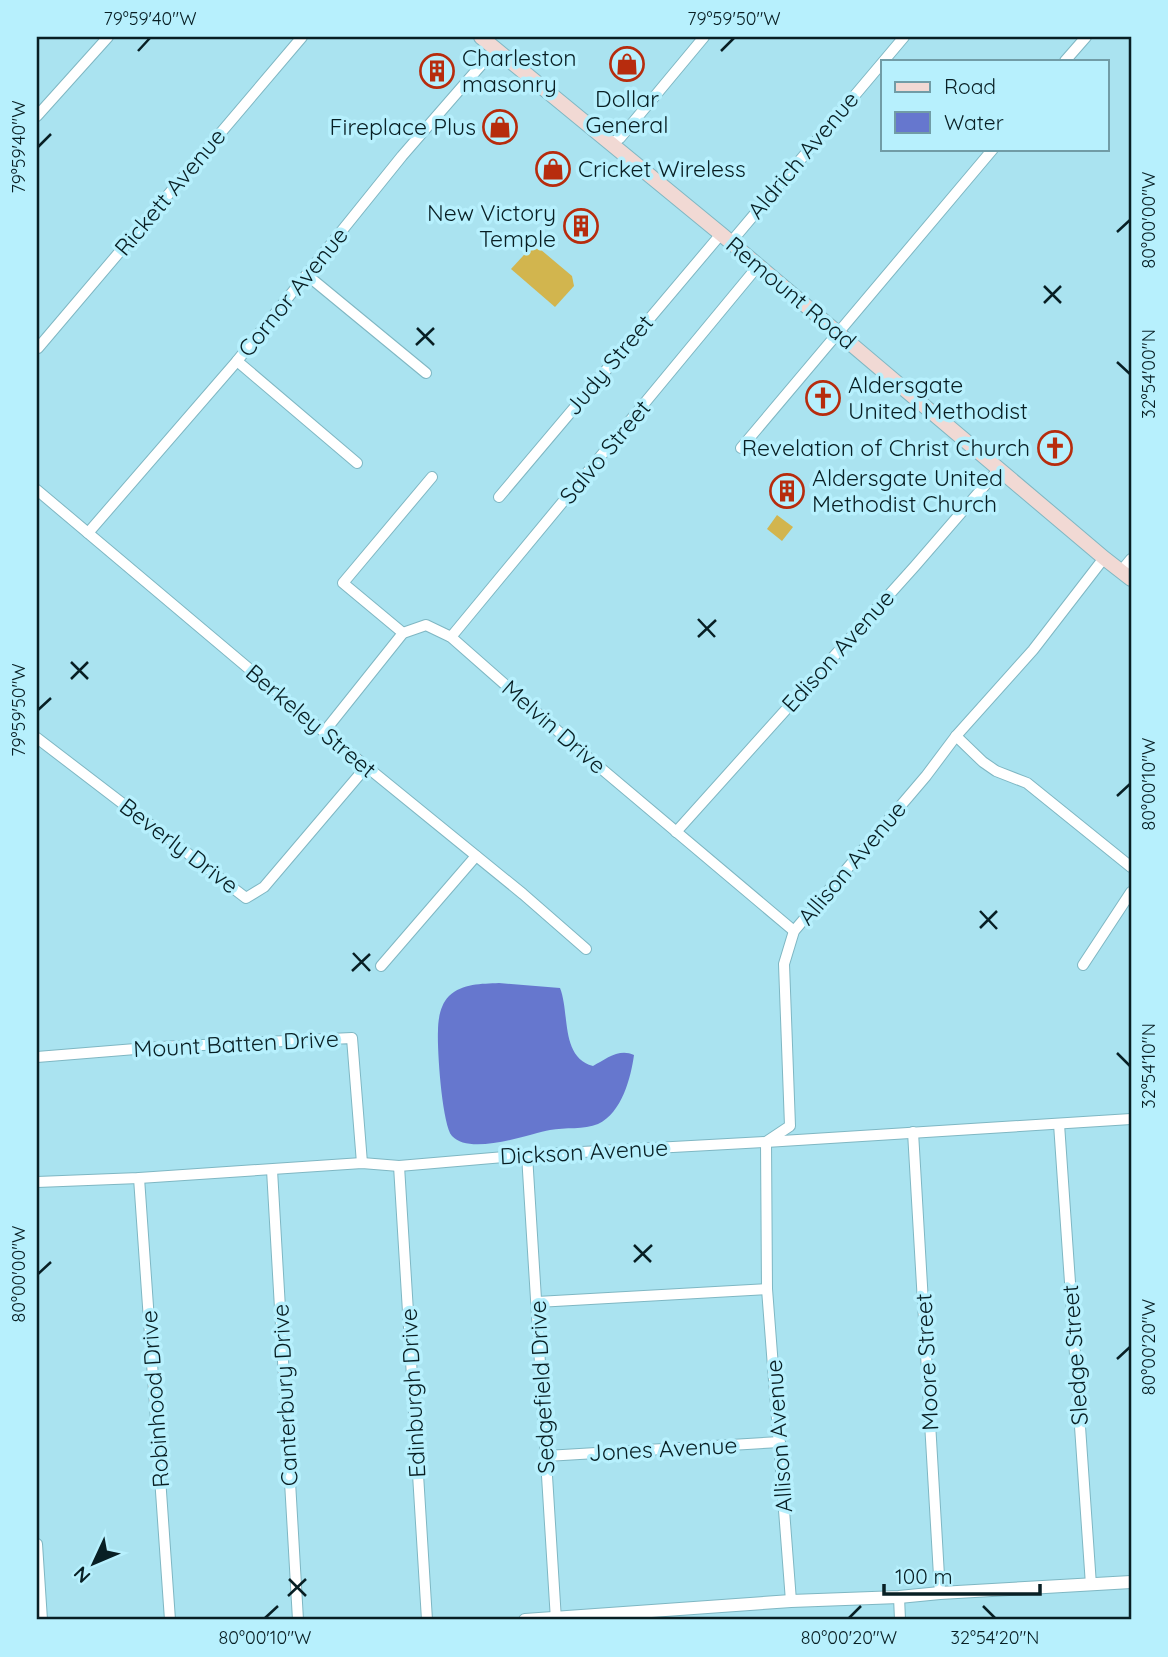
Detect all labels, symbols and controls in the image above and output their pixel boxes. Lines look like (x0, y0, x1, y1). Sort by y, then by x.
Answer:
text: 79°59'40"W (103, 7, 197, 30)
text: 79°59'50"W (687, 7, 781, 30)
place label: Charleston masonry (462, 43, 577, 98)
shop icon: Dollar General (608, 45, 646, 83)
building icon: Charleston masonry (418, 52, 456, 90)
legend (881, 60, 1108, 150)
text: Road (944, 73, 996, 99)
place label: Dollar General (585, 84, 669, 139)
street label: Aldrich Avenue (741, 85, 864, 224)
text: 79°59'40"W (7, 100, 30, 194)
shop icon: Fireplace Plus (481, 108, 519, 146)
text: Water (944, 109, 1004, 135)
place label: Fireplace Plus (330, 112, 476, 141)
street label: Rickett Avenue (108, 122, 231, 261)
shop icon: Cricket Wireless (534, 150, 572, 188)
place label: Cricket Wireless (578, 154, 746, 183)
text: 80°00'00"W (1137, 171, 1160, 269)
place label: New Victory Temple (427, 198, 556, 253)
building icon: New Victory Temple (562, 207, 600, 245)
street label: Cornor Avenue (231, 221, 354, 362)
street label: Remount Road (720, 230, 862, 355)
street label: Judy Street (558, 308, 659, 421)
text: 32°54'00"N (1137, 329, 1160, 419)
place label: Aldersgate United Methodist (848, 370, 1028, 425)
church icon: Aldersgate United Methodist (804, 379, 842, 417)
street label: Salvo Street (553, 394, 657, 510)
church icon: Revelation of Christ Church (1036, 429, 1074, 467)
place label: Revelation of Christ Church (742, 433, 1030, 462)
place label: Aldersgate United Methodist Church (812, 463, 1003, 518)
building icon: Aldersgate United Methodist Church (768, 472, 806, 510)
street label: Edison Avenue (775, 583, 900, 718)
street label: Berkeley Street (240, 658, 383, 784)
text: 79°59'50"W (7, 663, 30, 757)
street label: Melvin Drive (496, 673, 612, 780)
text: 80°00'10"W (1137, 738, 1160, 830)
street label: Beverly Drive (114, 791, 244, 900)
street label: Allison Avenue (791, 795, 912, 931)
text: 32°54'10"N (1137, 1023, 1160, 1109)
street label: Mount Batten Drive (133, 1024, 339, 1063)
street label: Dickson Avenue (499, 1133, 669, 1170)
text: 80°00'00"W (7, 1225, 30, 1323)
street label: Sledge Street (1055, 1284, 1094, 1426)
street label: Moore Street (908, 1293, 945, 1431)
text: 80°00'20"W (1137, 1299, 1160, 1395)
street label: Sedgefield Drive (522, 1300, 561, 1474)
street label: Canterbury Drive (265, 1303, 304, 1487)
street label: Edinburgh Drive (394, 1308, 431, 1479)
street label: Robinhood Drive (134, 1309, 175, 1489)
street label: Allison Avenue (759, 1359, 798, 1514)
street label: Jones Avenue (588, 1430, 738, 1467)
north arrow (60, 1528, 130, 1598)
scale bar (884, 1552, 1040, 1596)
text: N (68, 1561, 95, 1588)
text: 100 m (895, 1563, 953, 1589)
text: 80°00'10"W (219, 1626, 311, 1649)
text: 80°00'20"W (801, 1626, 897, 1649)
text: 32°54'20"N (951, 1626, 1039, 1649)

